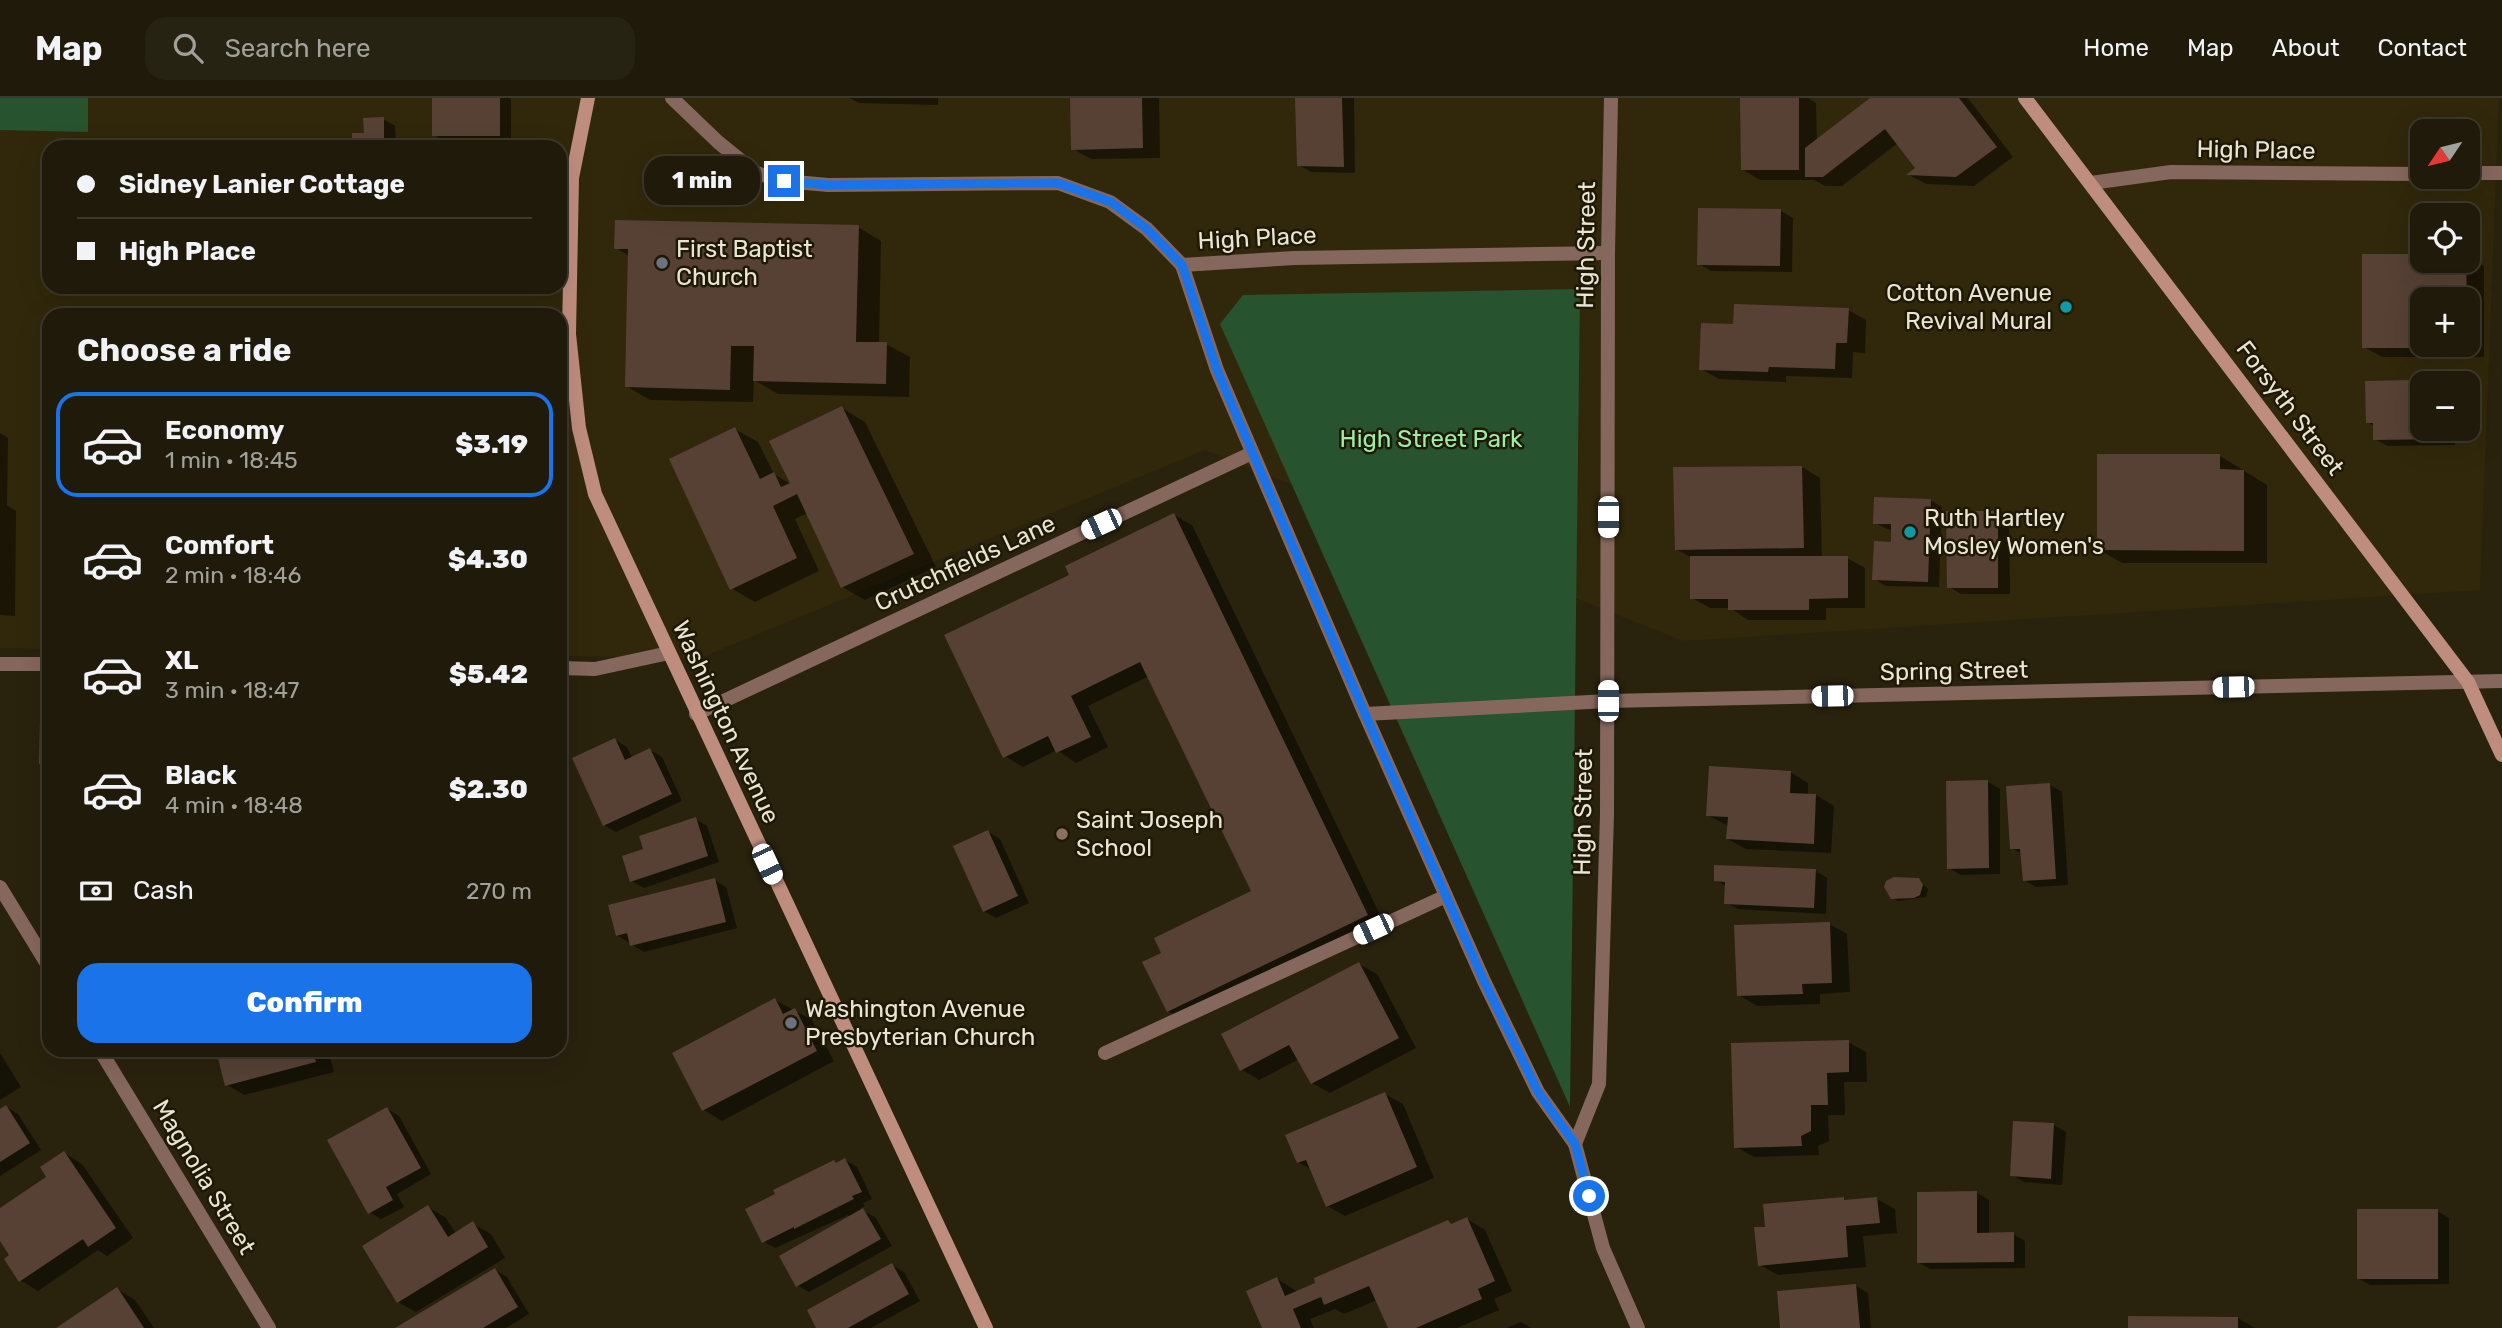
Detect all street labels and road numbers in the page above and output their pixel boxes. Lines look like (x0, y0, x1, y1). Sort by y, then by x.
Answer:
street label: High Place (2196, 135, 2316, 165)
street label: High Street (1571, 181, 1601, 309)
street label: High Place (1197, 221, 1317, 255)
street label: Forsyth Street (2230, 335, 2350, 481)
street label: Crutchfields Lane (870, 509, 1060, 617)
street label: Washington Avenue (667, 616, 785, 828)
street label: Spring Street (1880, 656, 2028, 686)
street label: High Street (1568, 748, 1598, 876)
street label: Magnolia Street (147, 1095, 261, 1259)

